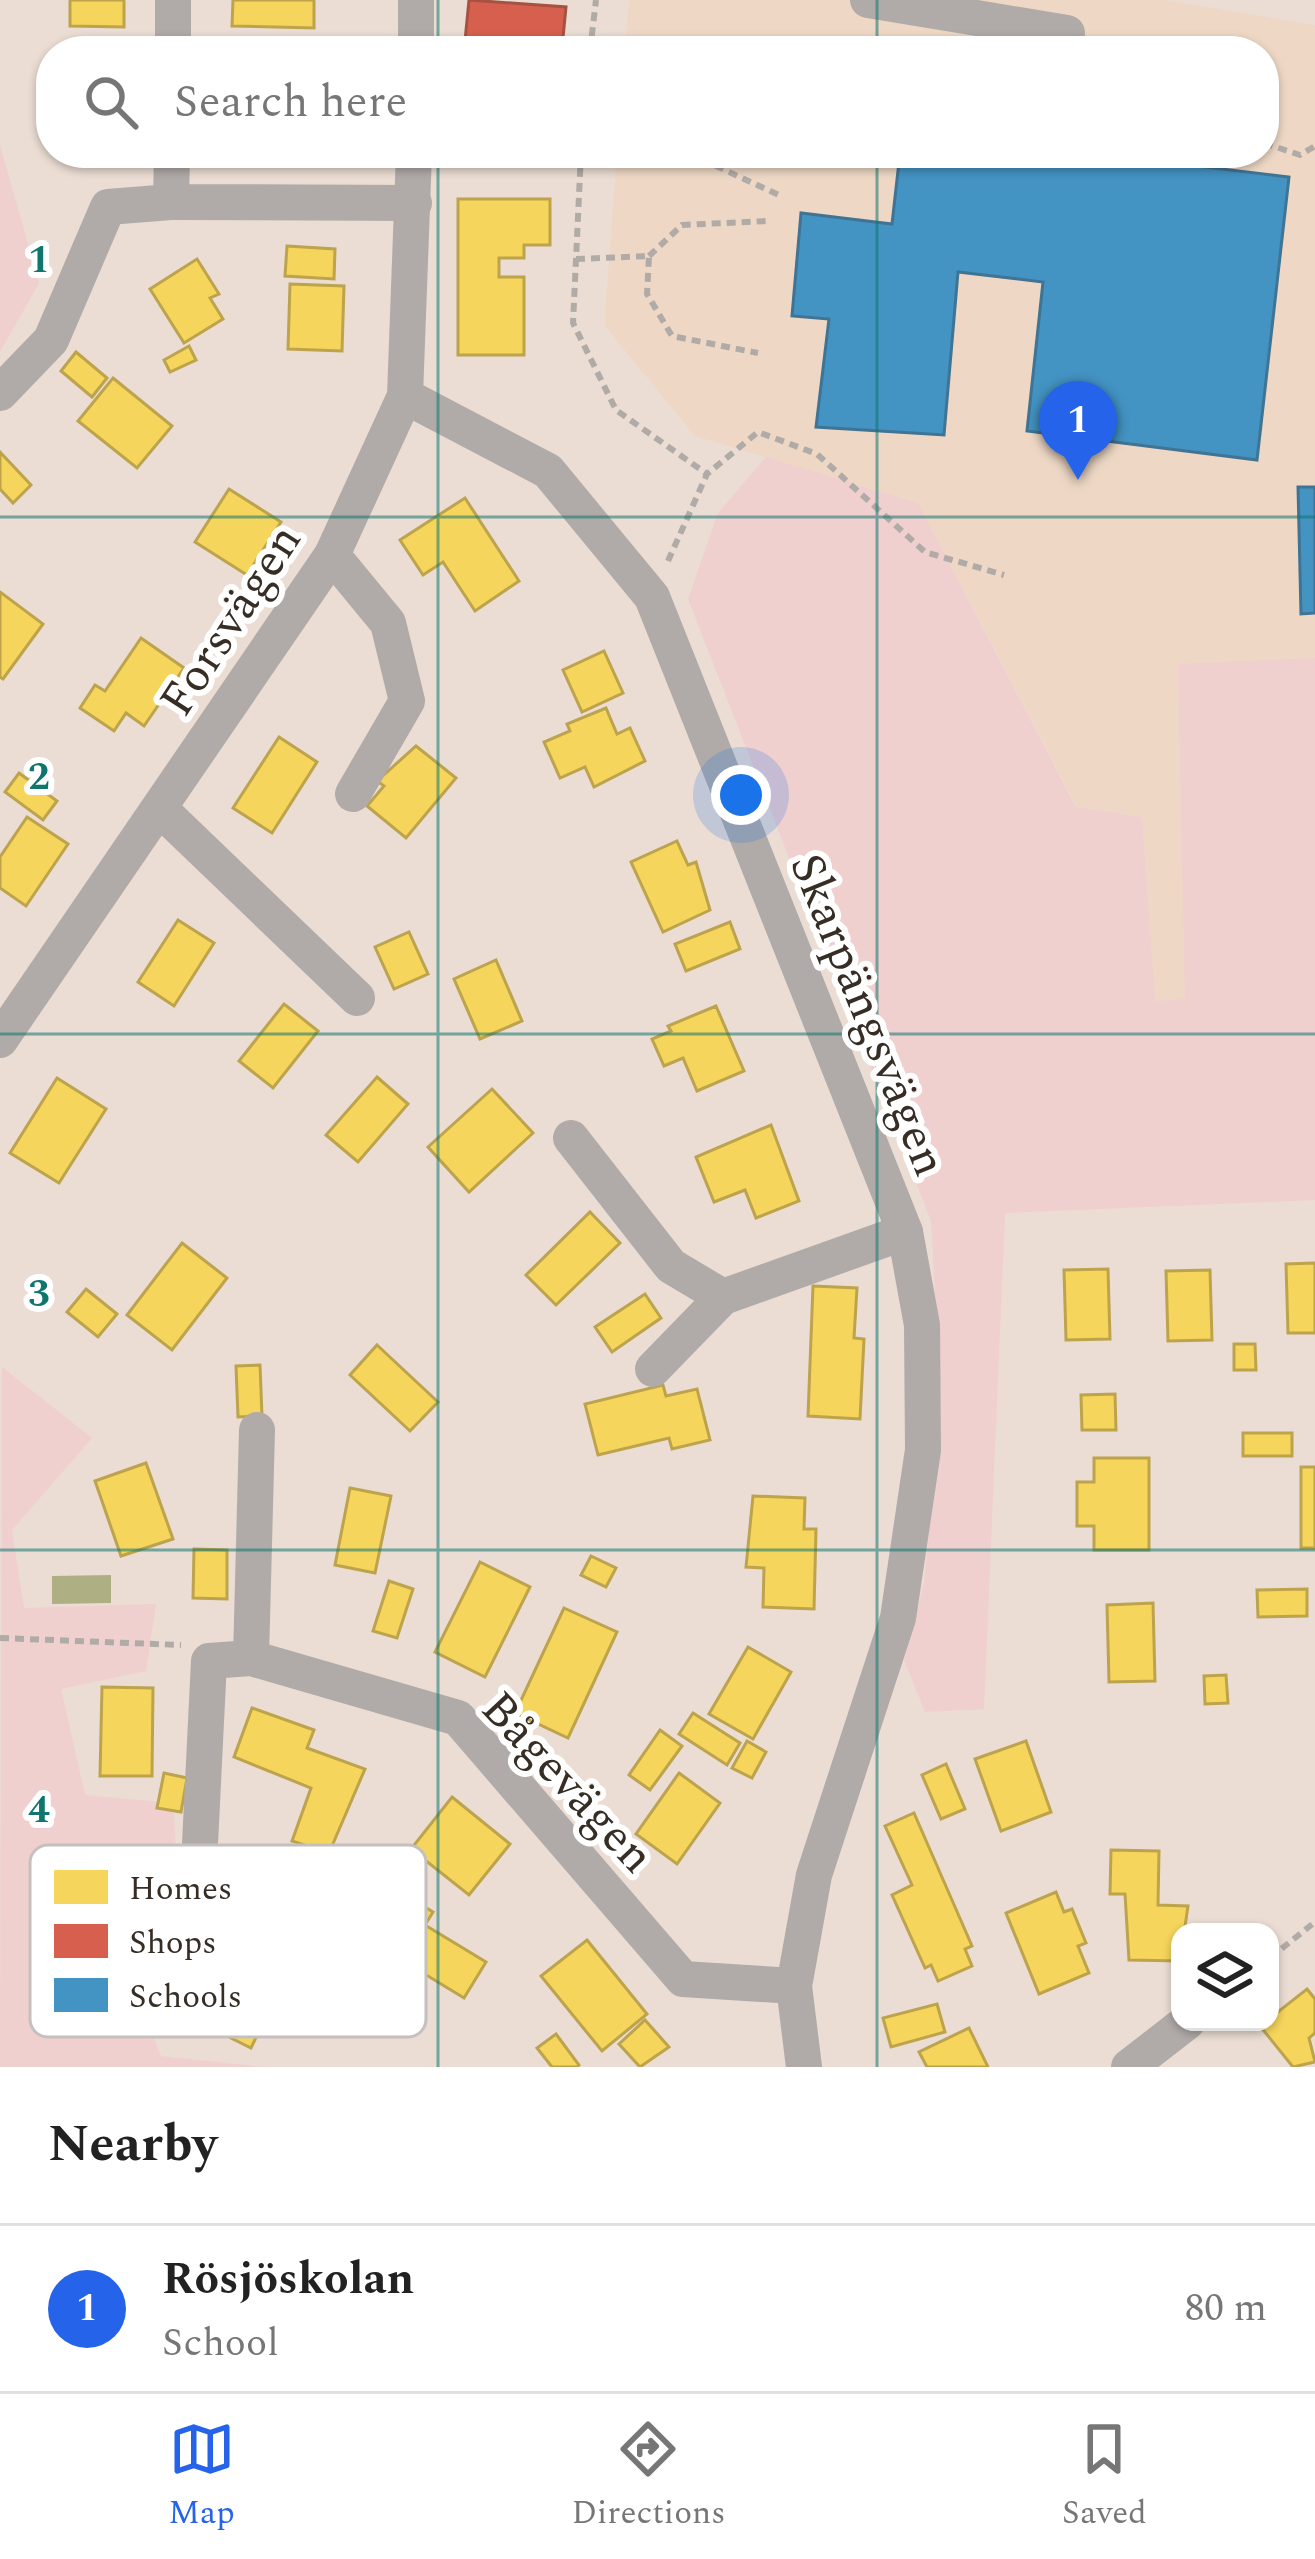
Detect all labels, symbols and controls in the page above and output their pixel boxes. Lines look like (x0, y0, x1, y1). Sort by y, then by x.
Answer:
search box (36, 36, 1279, 168)
text: Search here (174, 68, 407, 137)
icon: search (78, 69, 144, 135)
text: 1 (28, 231, 50, 290)
pin: 1 (1039, 381, 1117, 480)
street label: Forsvägen (141, 510, 321, 731)
text: 2 (28, 748, 50, 807)
your location (711, 765, 771, 825)
street label: Skarpängsvägen (770, 843, 966, 1187)
text: 3 (28, 1265, 50, 1324)
street label: Bågevägen (463, 1675, 671, 1891)
text: 4 (28, 1781, 50, 1840)
legend (30, 1845, 426, 2037)
text: Homes (129, 1864, 232, 1914)
text: Shops (129, 1918, 217, 1968)
map controls (1171, 1923, 1279, 2031)
button: layers (1171, 1923, 1279, 2031)
text: Schools (129, 1972, 242, 2022)
text: Nearby (48, 2106, 217, 2184)
text: Rösjöskolan (162, 2245, 414, 2314)
text: 1 (76, 2279, 98, 2338)
text: 80 m (1185, 2279, 1267, 2338)
text: School (162, 2314, 279, 2373)
tab: Map (168, 2416, 235, 2538)
tab: Directions (571, 2416, 725, 2538)
tab: Saved (1062, 2416, 1147, 2538)

